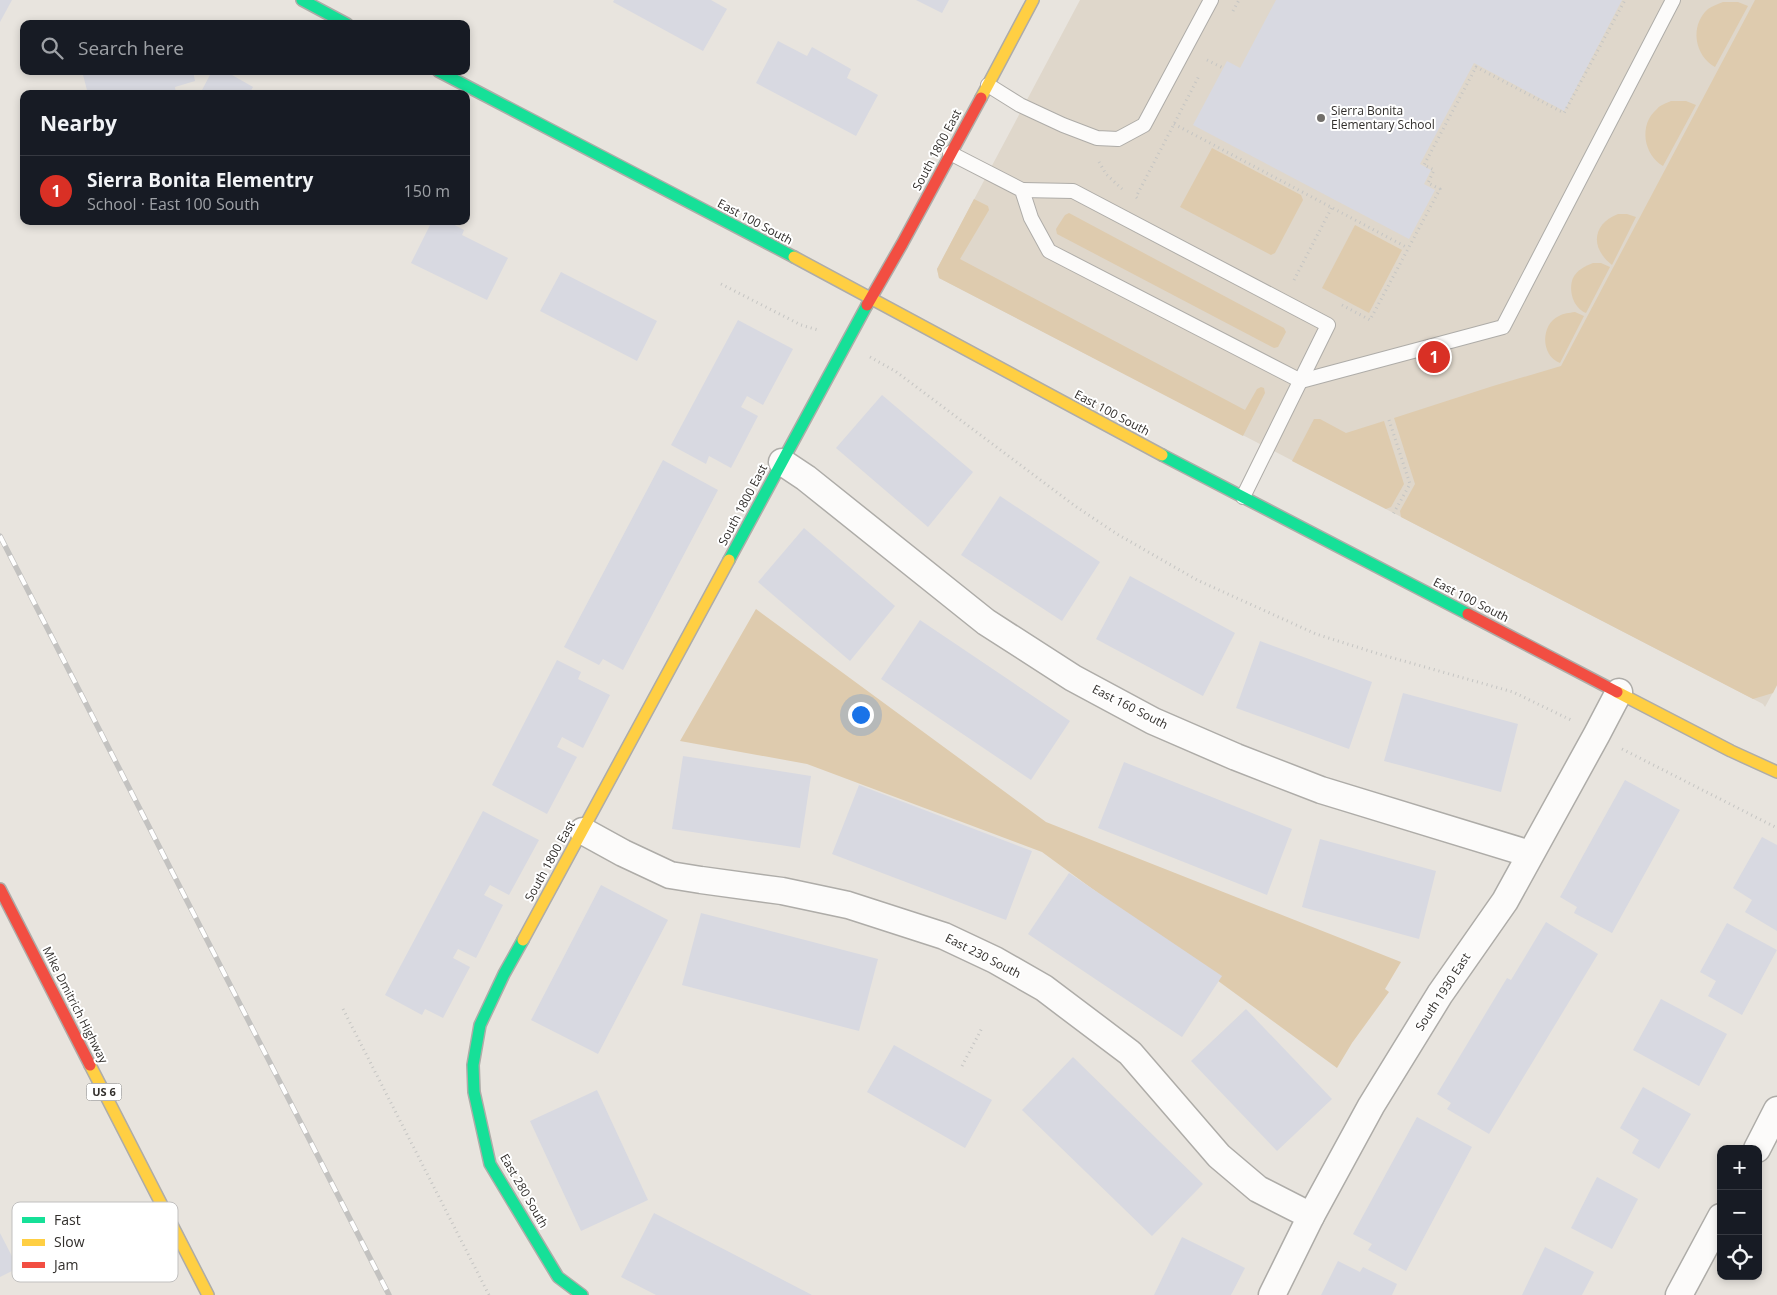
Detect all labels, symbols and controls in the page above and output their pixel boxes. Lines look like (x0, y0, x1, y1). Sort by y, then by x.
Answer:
search box (20, 20, 470, 75)
icon: search (38, 34, 66, 62)
text: Search here (78, 35, 184, 61)
place label: Sierra Bonita Elementary School (1331, 102, 1435, 133)
street label: South 1800 East (908, 106, 965, 193)
text: Nearby (40, 109, 117, 137)
marker: Sierra Bonita Elementary School (1315, 112, 1327, 124)
text: Sierra Bonita Elementry (87, 167, 313, 193)
text: 1 (51, 180, 61, 202)
text: 150 m (404, 180, 450, 202)
text: School · East 100 South (87, 193, 260, 215)
street label: East 100 South (715, 195, 796, 249)
pin: 1 (1418, 338, 1450, 376)
street label: East 100 South (1072, 386, 1153, 440)
street label: South 1800 East (714, 461, 771, 548)
street label: East 100 South (1430, 573, 1512, 626)
street label: East 160 South (1089, 680, 1171, 733)
your location (848, 702, 874, 728)
street label: South 1800 East (520, 817, 579, 904)
street label: East 230 South (942, 929, 1024, 982)
street label: Mike Dmitrich Highway (39, 943, 113, 1067)
street label: South 1930 East (1411, 949, 1474, 1034)
road number: US 6 (86, 1084, 122, 1100)
map controls (1717, 1145, 1762, 1280)
button: + (1717, 1145, 1762, 1190)
street label: East 280 South (496, 1151, 553, 1231)
button: − (1717, 1190, 1762, 1235)
legend (12, 1202, 178, 1282)
text: Fast (54, 1210, 81, 1229)
text: Slow (54, 1232, 85, 1251)
button: locate (1717, 1235, 1762, 1280)
text: Jam (52, 1255, 79, 1274)

